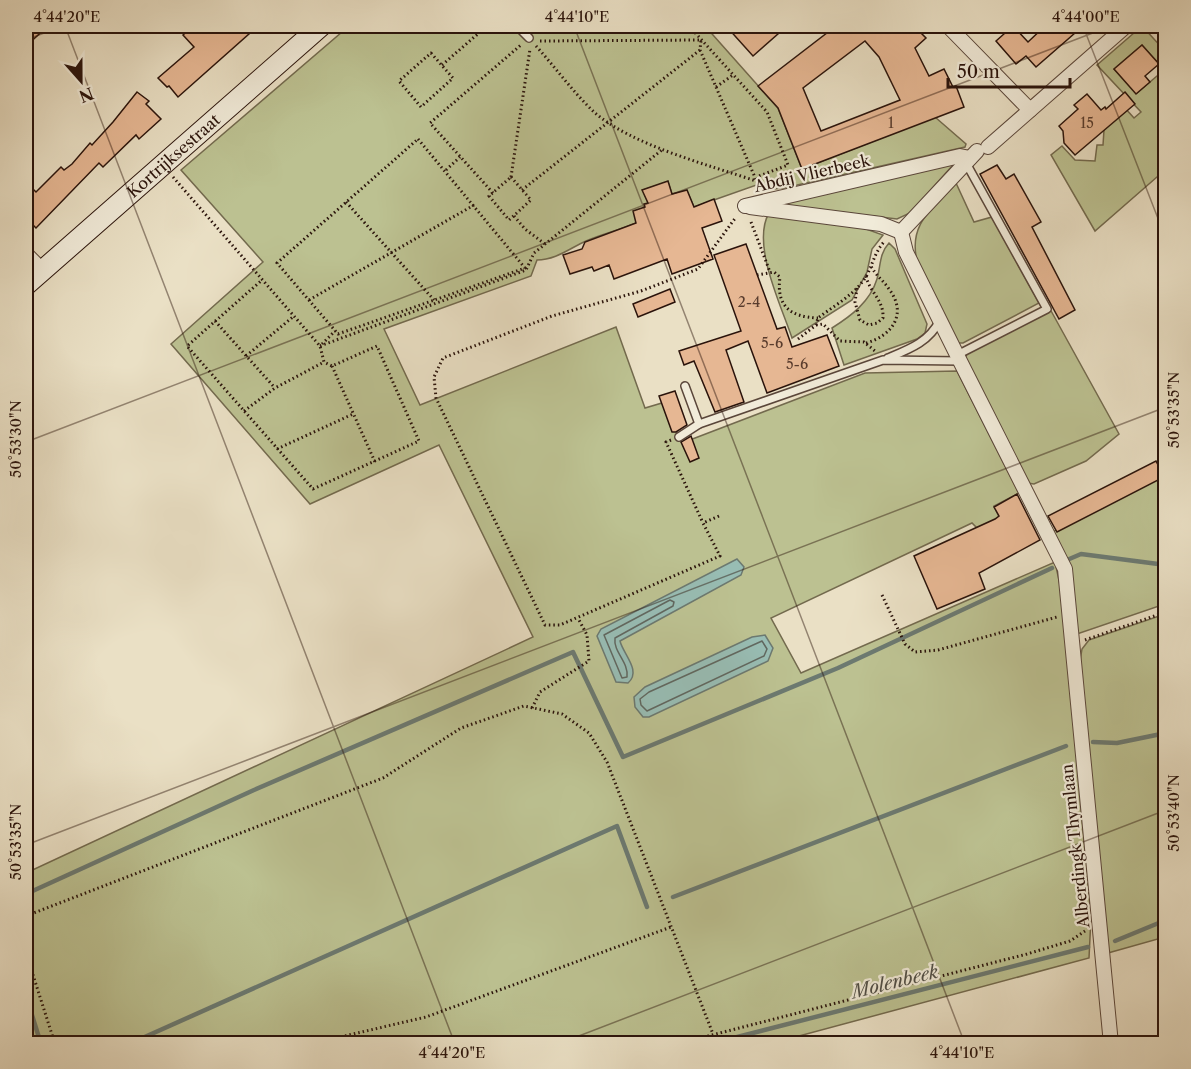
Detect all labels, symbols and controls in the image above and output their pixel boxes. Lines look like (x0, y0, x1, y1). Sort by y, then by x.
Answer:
text: 4°44'20"E (34, 7, 100, 26)
text: 4°44'10"E (545, 7, 609, 26)
text: 4°44'00"E (1052, 7, 1120, 26)
north arrow (51, 51, 111, 111)
scale bar (948, 51, 1070, 89)
text: 50 m (957, 61, 1000, 83)
text: N (76, 83, 96, 107)
street label: Kortrijksestraat (123, 109, 224, 202)
house number: 1 (888, 114, 894, 132)
house number: 15 (1080, 114, 1094, 132)
street label: Abdij Vlierbeek (751, 150, 873, 196)
house number: 2-4 (738, 293, 760, 311)
house number: 5-6 (761, 334, 783, 352)
house number: 5-6 (786, 355, 808, 373)
text: 50°53'35"N (1164, 372, 1183, 448)
text: 50°53'30"N (6, 400, 25, 478)
street label: Alberdingk Thymlaan (1056, 763, 1094, 930)
text: 50°53'40"N (1164, 774, 1183, 852)
text: 50°53'35"N (6, 804, 25, 880)
water label: Molenbeek (848, 960, 941, 1004)
text: 4°44'20"E (419, 1043, 485, 1062)
text: 4°44'10"E (930, 1043, 994, 1062)

